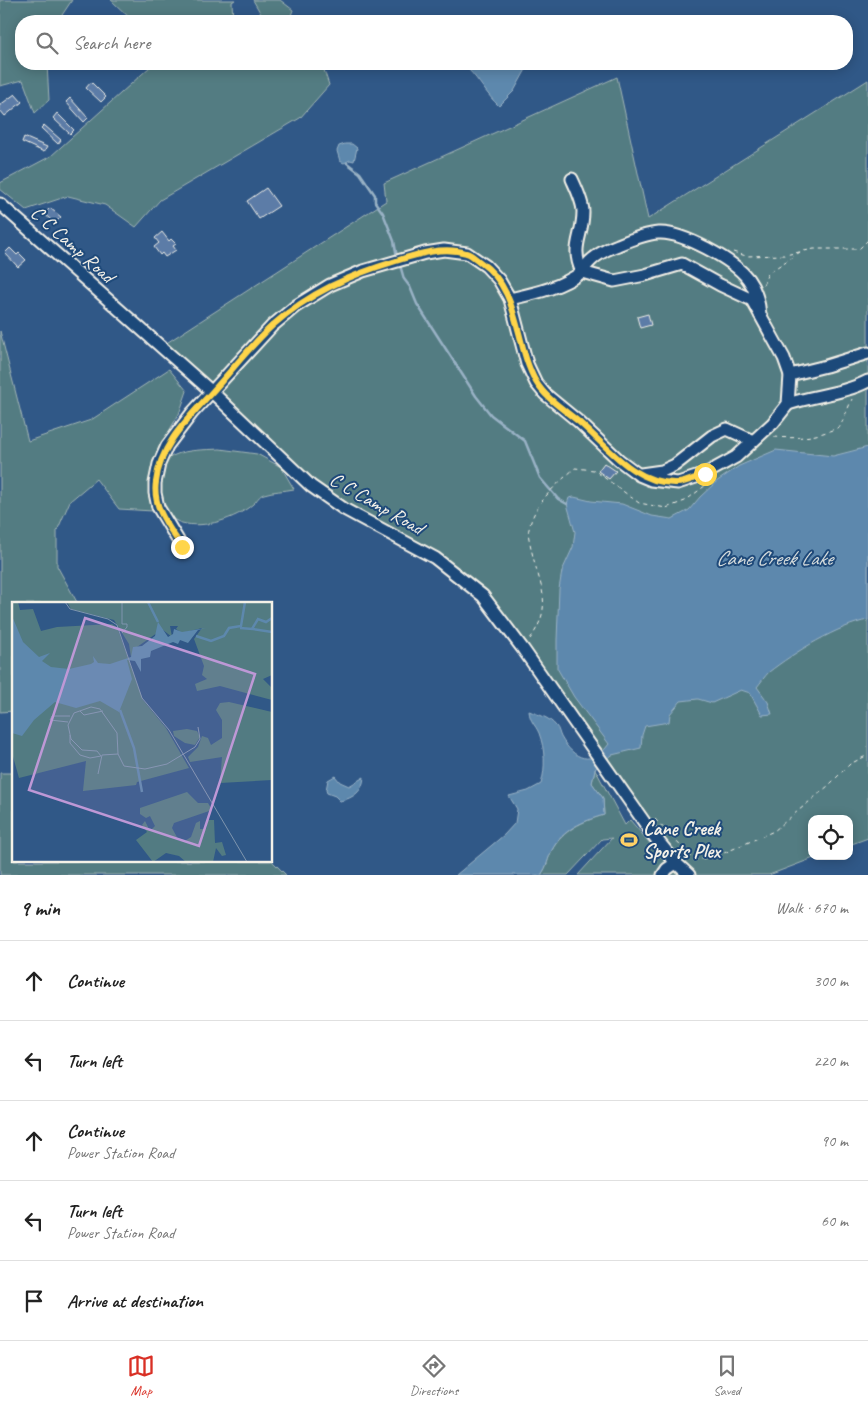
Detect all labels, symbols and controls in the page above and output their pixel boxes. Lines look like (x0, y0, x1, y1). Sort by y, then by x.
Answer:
search box (15, 15, 853, 70)
icon: search (33, 29, 61, 57)
text: Search here (73, 31, 150, 55)
street label: C C Camp Road (26, 200, 122, 291)
route start (694, 463, 717, 486)
street label: C C Camp Road (325, 467, 431, 542)
route end (171, 536, 194, 559)
water label: Cane Creek Lake (716, 545, 835, 571)
inset map (12, 602, 272, 862)
map controls (808, 815, 853, 860)
button: locate (808, 815, 853, 860)
place label: Cane Creek Sports Plex (643, 816, 722, 864)
sports icon: Cane Creek Sports Plex (619, 830, 639, 850)
text: 9 min (20, 895, 60, 921)
text: Walk · 670 m (776, 898, 848, 918)
icon: ahead (20, 967, 48, 995)
text: Continue (67, 969, 124, 993)
text: 300 m (814, 971, 848, 991)
icon: left (20, 1047, 48, 1075)
text: Turn left (67, 1049, 122, 1073)
text: 220 m (814, 1051, 848, 1071)
text: Continue (67, 1119, 124, 1143)
icon: ahead (20, 1127, 48, 1155)
text: 90 m (821, 1131, 848, 1151)
text: Power Station Road (67, 1143, 175, 1163)
text: Turn left (67, 1199, 122, 1223)
icon: left (20, 1207, 48, 1235)
text: 60 m (821, 1211, 848, 1231)
text: Power Station Road (67, 1223, 175, 1243)
icon: arrive (20, 1287, 48, 1315)
text: Arrive at destination (67, 1289, 203, 1313)
tab: Map (127, 1352, 155, 1399)
tab: Directions (410, 1352, 458, 1399)
tab: Saved (713, 1352, 741, 1399)

